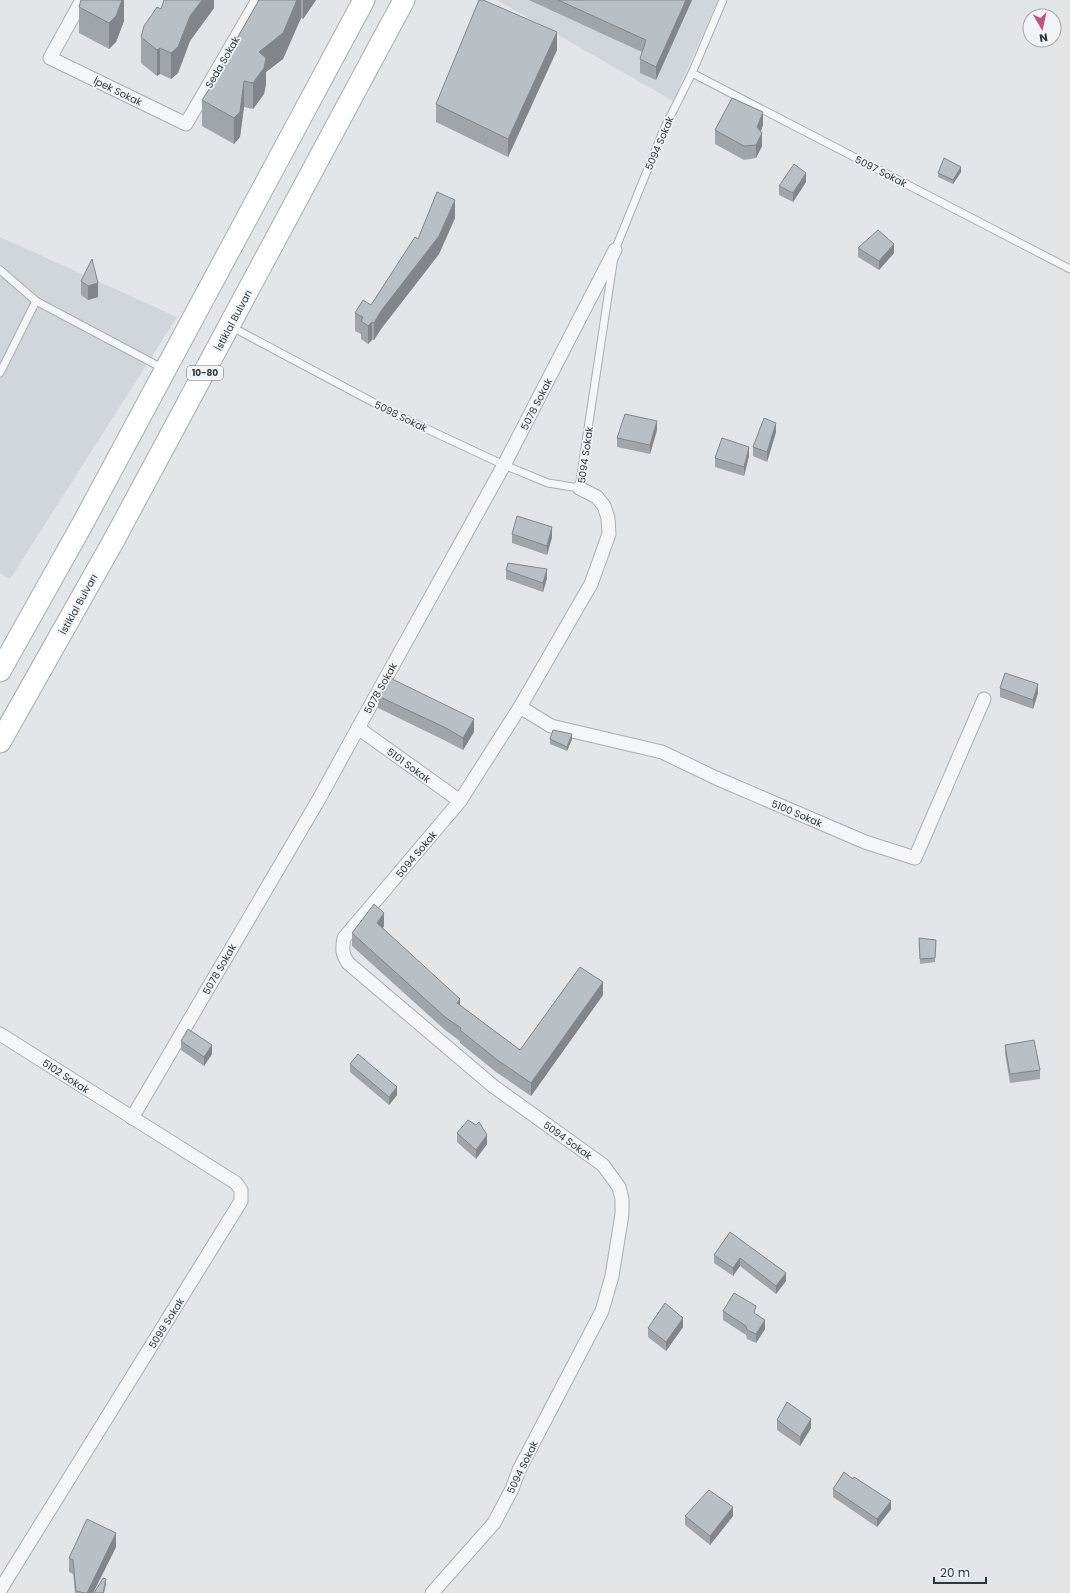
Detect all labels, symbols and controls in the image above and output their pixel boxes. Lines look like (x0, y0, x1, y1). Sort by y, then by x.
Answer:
north arrow (1022, 8, 1062, 48)
text: N (1038, 29, 1049, 46)
street label: Seda Sokak (202, 33, 244, 91)
street label: İpek Sokak (91, 73, 145, 110)
street label: 5094 Sokak (641, 113, 678, 172)
street label: 5097 Sokak (852, 152, 910, 191)
street label: İstiklal Bulvarı (211, 287, 256, 353)
road number: 10-80 (187, 366, 223, 380)
street label: 5078 Sokak (517, 375, 556, 433)
street label: 5098 Sokak (372, 397, 431, 436)
street label: 5094 Sokak (574, 425, 597, 484)
street label: İstiklal Bulvarı (56, 571, 101, 637)
street label: 5078 Sokak (360, 659, 401, 717)
street label: 5101 Sokak (384, 744, 434, 787)
street label: 5100 Sokak (769, 796, 825, 831)
street label: 5094 Sokak (392, 827, 441, 881)
street label: 5078 Sokak (199, 940, 240, 997)
street label: 5102 Sokak (39, 1056, 93, 1098)
street label: 5094 Sokak (540, 1118, 596, 1164)
street label: 5099 Sokak (145, 1294, 188, 1351)
street label: 5094 Sokak (503, 1437, 542, 1496)
scale bar (934, 1559, 986, 1585)
text: 20 m (940, 1564, 970, 1581)

